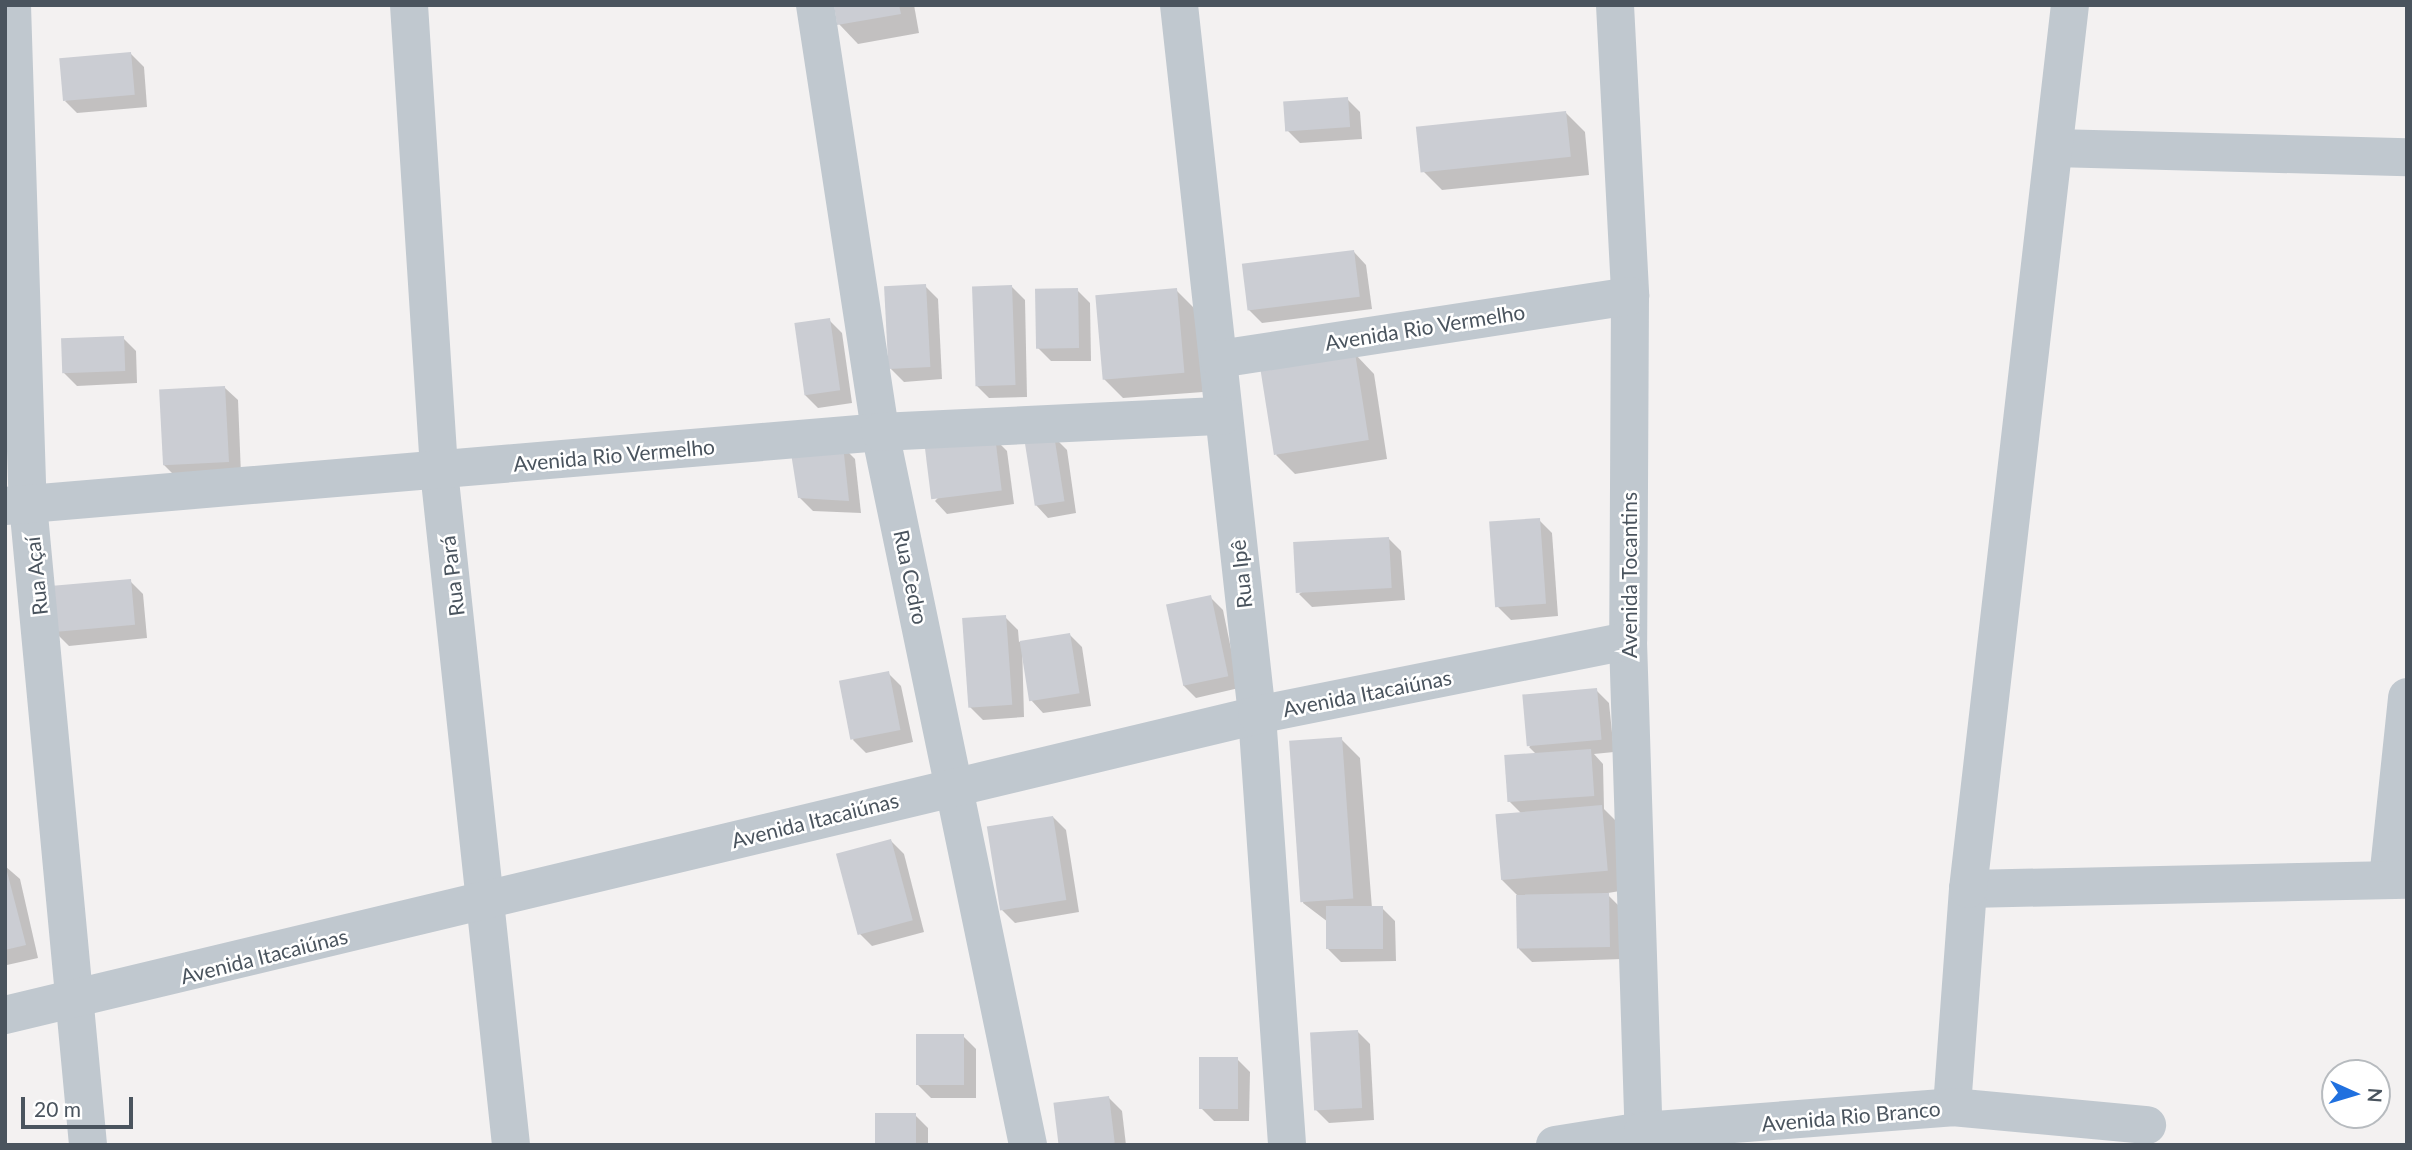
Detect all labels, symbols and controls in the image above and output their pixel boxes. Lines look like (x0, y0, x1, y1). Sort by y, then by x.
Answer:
street label: Avenida Rio Vermelho (1323, 299, 1527, 355)
street label: Avenida Rio Vermelho (512, 434, 716, 476)
street label: Avenida Tocantins (1616, 492, 1642, 658)
street label: Rua Cedro (889, 527, 933, 627)
street label: Rua Pará (435, 534, 469, 618)
street label: Rua Açaí (19, 535, 53, 617)
street label: Rua Ipê (1225, 538, 1257, 610)
street label: Avenida Itacaiúnas (1281, 664, 1453, 722)
street label: Avenida Itacaiúnas (729, 787, 901, 853)
street label: Avenida Itacaiúnas (178, 923, 350, 989)
north arrow (2321, 1059, 2391, 1129)
scale bar (24, 1084, 136, 1128)
text: N (2363, 1087, 2387, 1103)
text: 20 m (34, 1096, 81, 1121)
street label: Avenida Rio Branco (1761, 1096, 1941, 1136)

